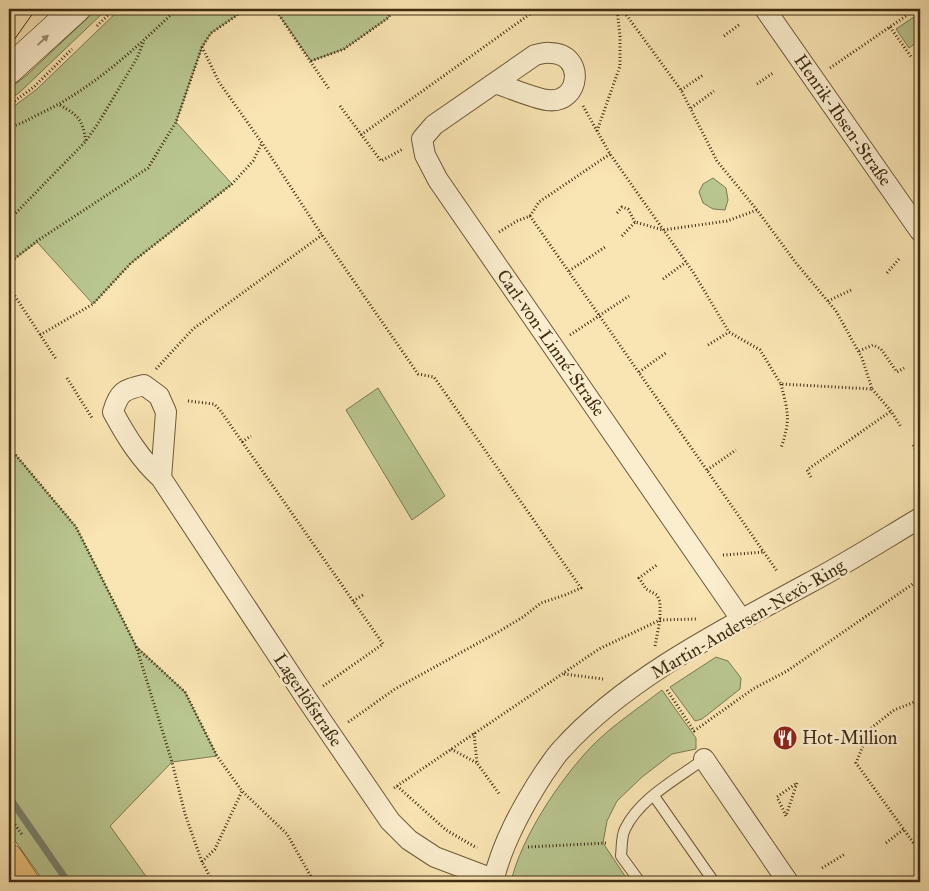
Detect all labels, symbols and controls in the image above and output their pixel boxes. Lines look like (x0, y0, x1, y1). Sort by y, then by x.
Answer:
one-way arrow (37, 34, 49, 46)
street label: Henrik-Ibsen-Straße (789, 50, 897, 190)
street label: Carl-von-Linné-Straße (492, 265, 610, 421)
street label: Martin-Andersen-Nexö-Ring (647, 554, 850, 684)
street label: Lagerlöfstraße (268, 649, 347, 751)
restaurant icon: Hot-Million (772, 725, 798, 751)
place label: Hot-Million (802, 727, 898, 749)

